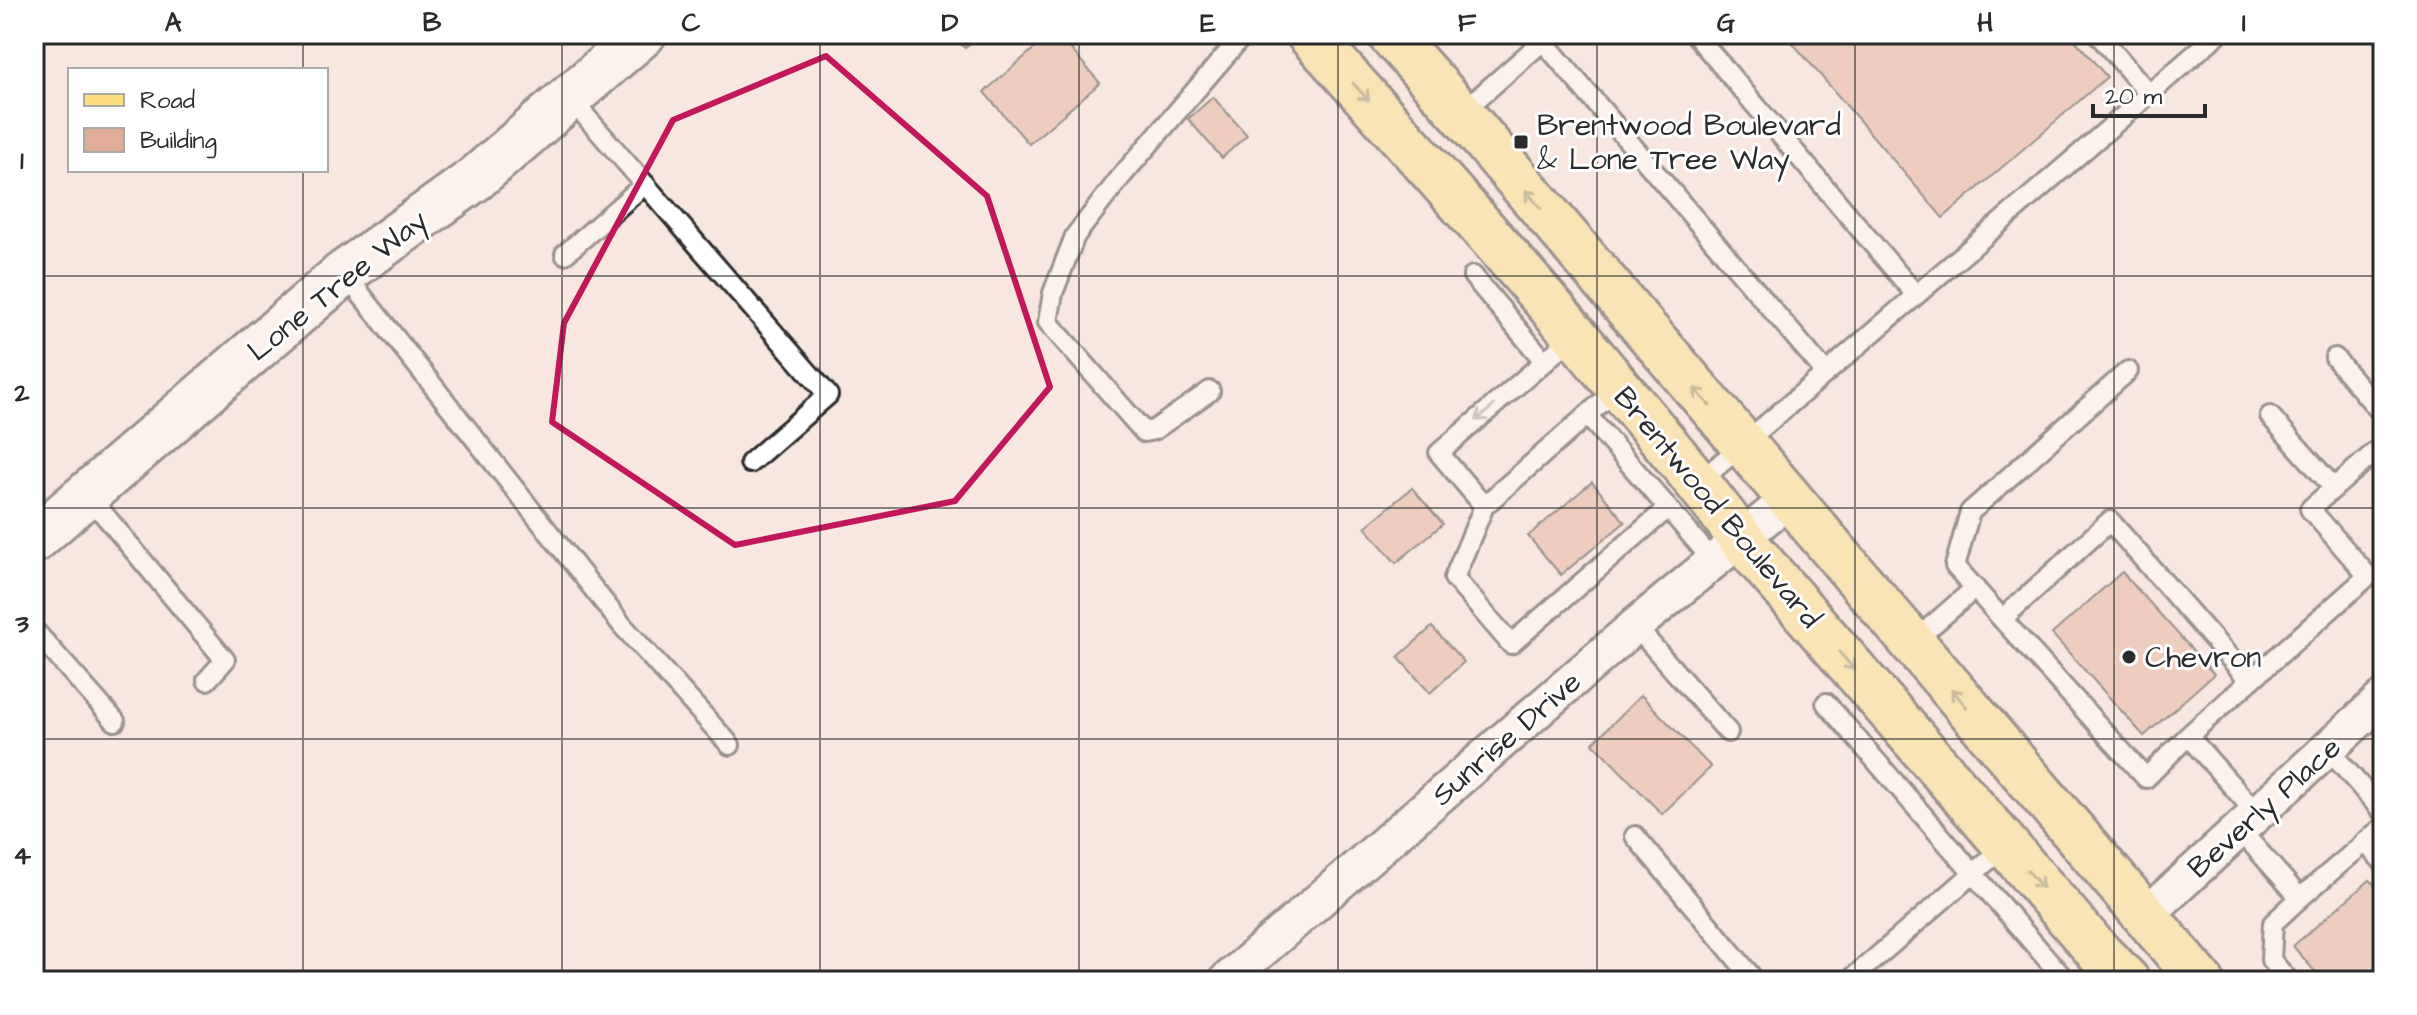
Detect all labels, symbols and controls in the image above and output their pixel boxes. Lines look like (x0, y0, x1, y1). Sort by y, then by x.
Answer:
text: A (165, 5, 182, 41)
text: B (423, 5, 442, 41)
text: C (682, 5, 701, 41)
text: D (942, 5, 959, 41)
text: E (1200, 5, 1216, 41)
text: F (1458, 5, 1477, 41)
text: G (1717, 5, 1735, 41)
text: H (1977, 5, 1993, 41)
text: I (2242, 5, 2246, 41)
legend (68, 68, 328, 172)
scale bar (2093, 68, 2205, 118)
text: 20 m (2105, 80, 2162, 114)
one-way arrow (1352, 81, 1370, 101)
text: Road (140, 84, 195, 118)
place label: Brentwood Boulevard & Lone Tree Way (1537, 105, 1841, 182)
text: Building (140, 124, 217, 159)
marker: Brentwood Boulevard & Lone Tree Way (1512, 133, 1530, 151)
text: 1 (20, 143, 24, 179)
one-way arrow (1524, 189, 1542, 209)
street label: Lone Tree Way (239, 200, 437, 372)
text: 2 (14, 375, 30, 411)
street label: Brentwood Boulevard (1604, 378, 1831, 637)
one-way arrow (1693, 387, 1711, 407)
one-way arrow (1476, 404, 1496, 422)
text: 3 (14, 606, 29, 642)
place label: Chevron (2145, 637, 2261, 679)
marker: Chevron (2120, 648, 2138, 666)
one-way arrow (1837, 651, 1855, 671)
street label: Sunrise Drive (1423, 662, 1591, 816)
one-way arrow (1950, 688, 1968, 709)
street label: Beverly Place (2179, 727, 2351, 889)
text: 4 (13, 838, 31, 874)
one-way arrow (2026, 868, 2044, 888)

